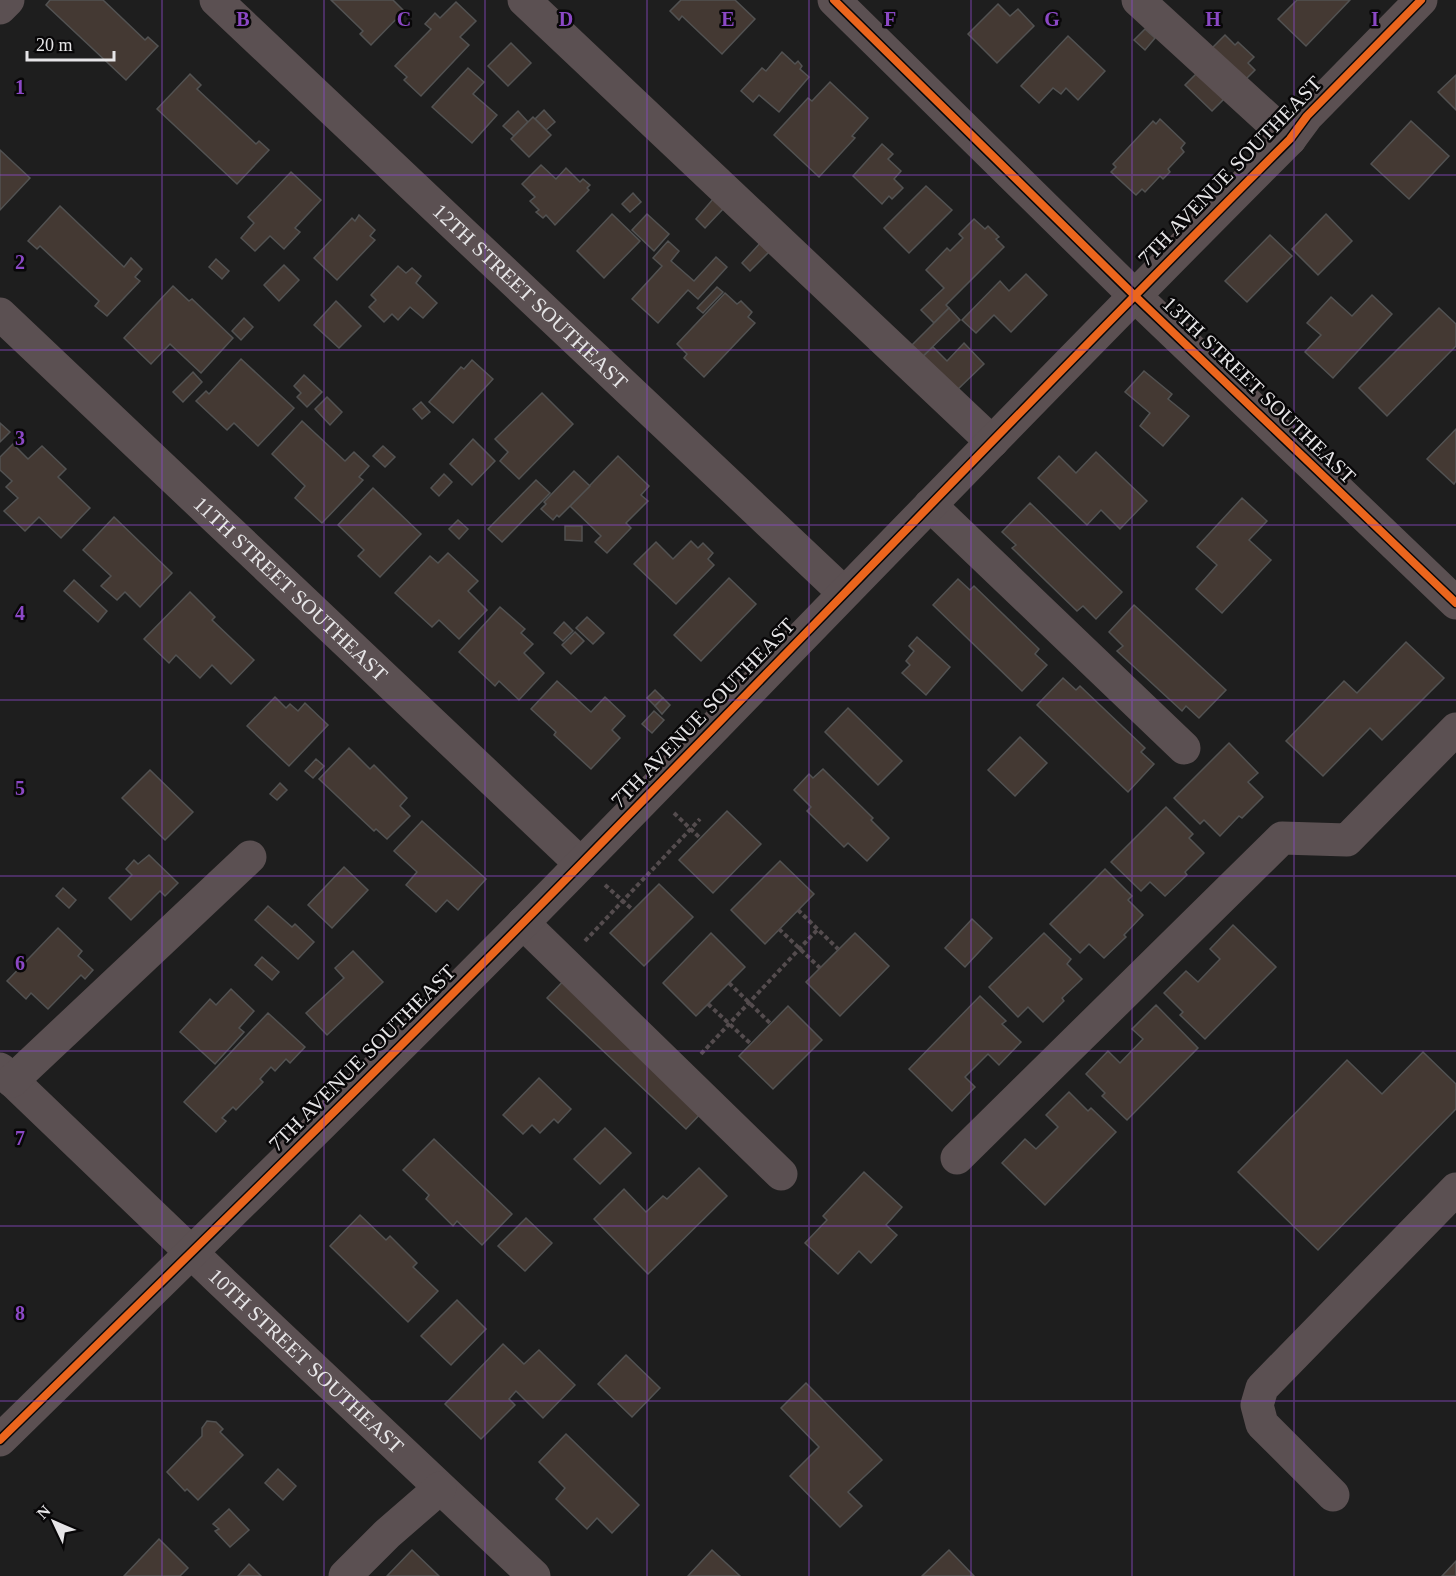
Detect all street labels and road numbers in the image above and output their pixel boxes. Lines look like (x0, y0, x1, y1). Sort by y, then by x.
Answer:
street label: 7TH AVENUE SOUTHEAST (1133, 71, 1327, 271)
street label: 12TH STREET SOUTHEAST (428, 199, 633, 394)
street label: 13TH STREET SOUTHEAST (1158, 292, 1360, 489)
street label: 11TH STREET SOUTHEAST (189, 492, 393, 686)
street label: 7TH AVENUE SOUTHEAST (606, 613, 800, 813)
street label: 7TH AVENUE SOUTHEAST (264, 960, 460, 1156)
street label: 10TH STREET SOUTHEAST (204, 1264, 408, 1459)

